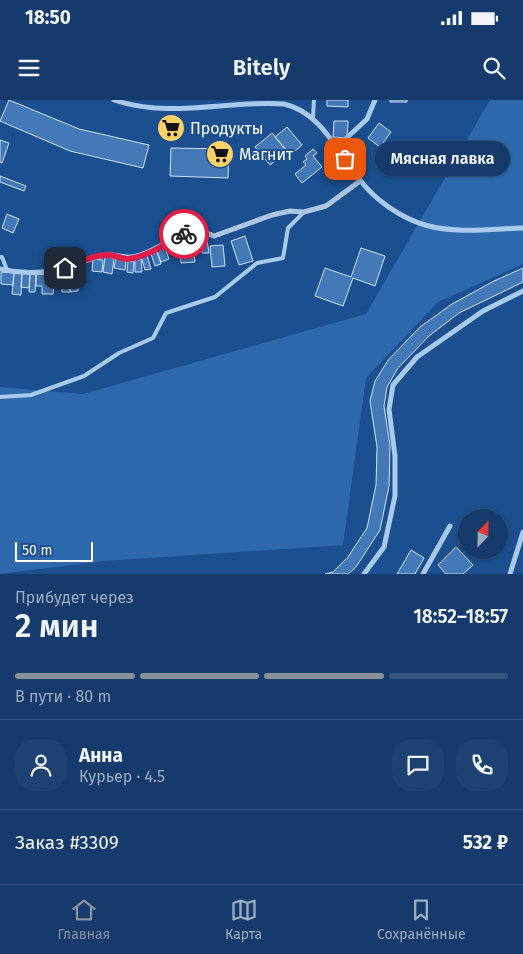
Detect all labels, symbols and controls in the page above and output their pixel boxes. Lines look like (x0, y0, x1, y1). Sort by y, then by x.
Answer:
text: 18:50 (25, 6, 71, 29)
icon: menu (15, 54, 43, 82)
text: Bitely (233, 54, 290, 81)
icon: search (480, 54, 508, 82)
supermarket icon: Продукты (156, 113, 186, 143)
place label: Продукты (190, 119, 264, 138)
pin (324, 138, 366, 180)
supermarket icon: Магнит (205, 139, 235, 169)
callout: Мясная лавка (375, 142, 510, 176)
place label: Магнит (239, 145, 294, 164)
icon: bag (331, 145, 359, 173)
text: Мясная лавка (390, 149, 495, 168)
courier (159, 209, 209, 259)
icon: bike (170, 220, 198, 248)
pin (44, 247, 86, 289)
icon: home (51, 254, 79, 282)
north arrow (458, 509, 508, 559)
map controls (458, 509, 508, 559)
scale bar (15, 539, 92, 562)
text: 50 m (22, 542, 53, 559)
text: Прибудет через (15, 588, 134, 607)
text: 18:52–18:57 (413, 605, 508, 628)
text: 2 мин (15, 607, 98, 645)
text: В пути · 80 m (15, 687, 111, 706)
button: person (15, 739, 67, 791)
button: chat (392, 739, 444, 791)
button: phone (456, 739, 508, 791)
text: Анна (79, 744, 123, 767)
text: Курьер · 4.5 (79, 767, 165, 786)
text: Заказ #3309 (15, 831, 119, 854)
text: 532 ₽ (463, 831, 508, 854)
tab: Главная (57, 896, 110, 943)
tab: Карта (225, 896, 262, 943)
tab: Сохранённые (377, 896, 466, 943)

